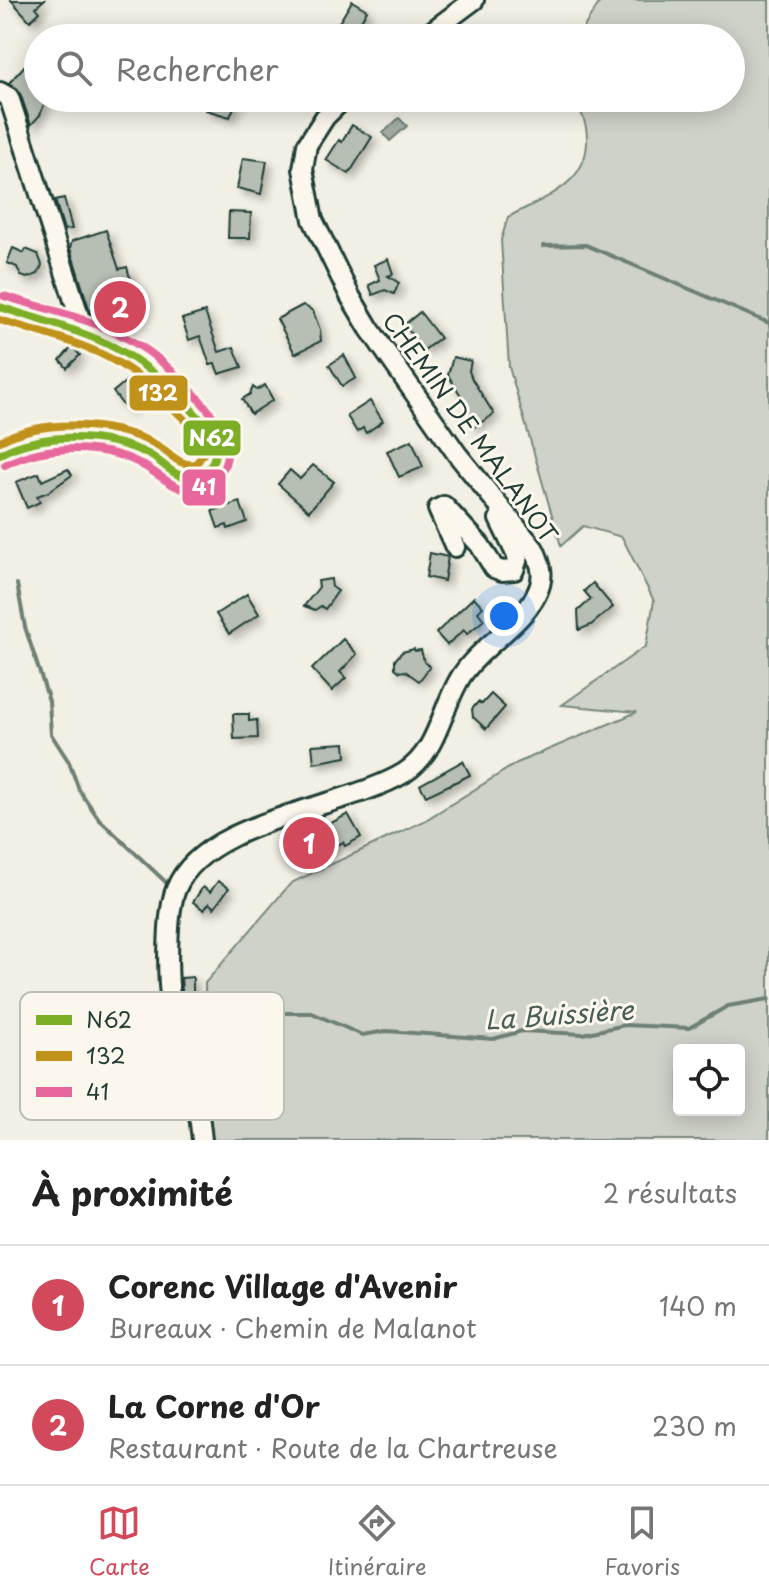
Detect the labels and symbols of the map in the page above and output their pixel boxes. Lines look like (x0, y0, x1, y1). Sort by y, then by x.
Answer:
pin: 2 (94, 277, 146, 337)
street label: CHEMIN DE MALANOT (375, 304, 567, 550)
line badge: 132 (128, 374, 189, 412)
text: 132 (138, 375, 178, 408)
line badge: N62 (182, 419, 242, 457)
text: N62 (189, 420, 235, 453)
line badge: 41 (181, 468, 227, 507)
text: 41 (192, 469, 216, 502)
your location (484, 596, 524, 636)
pin: 1 (283, 813, 335, 873)
water label: La Buissière (483, 989, 637, 1039)
legend (20, 992, 284, 1120)
text: N62 (86, 1002, 132, 1035)
text: 132 (86, 1038, 126, 1071)
text: 41 (86, 1074, 109, 1107)

